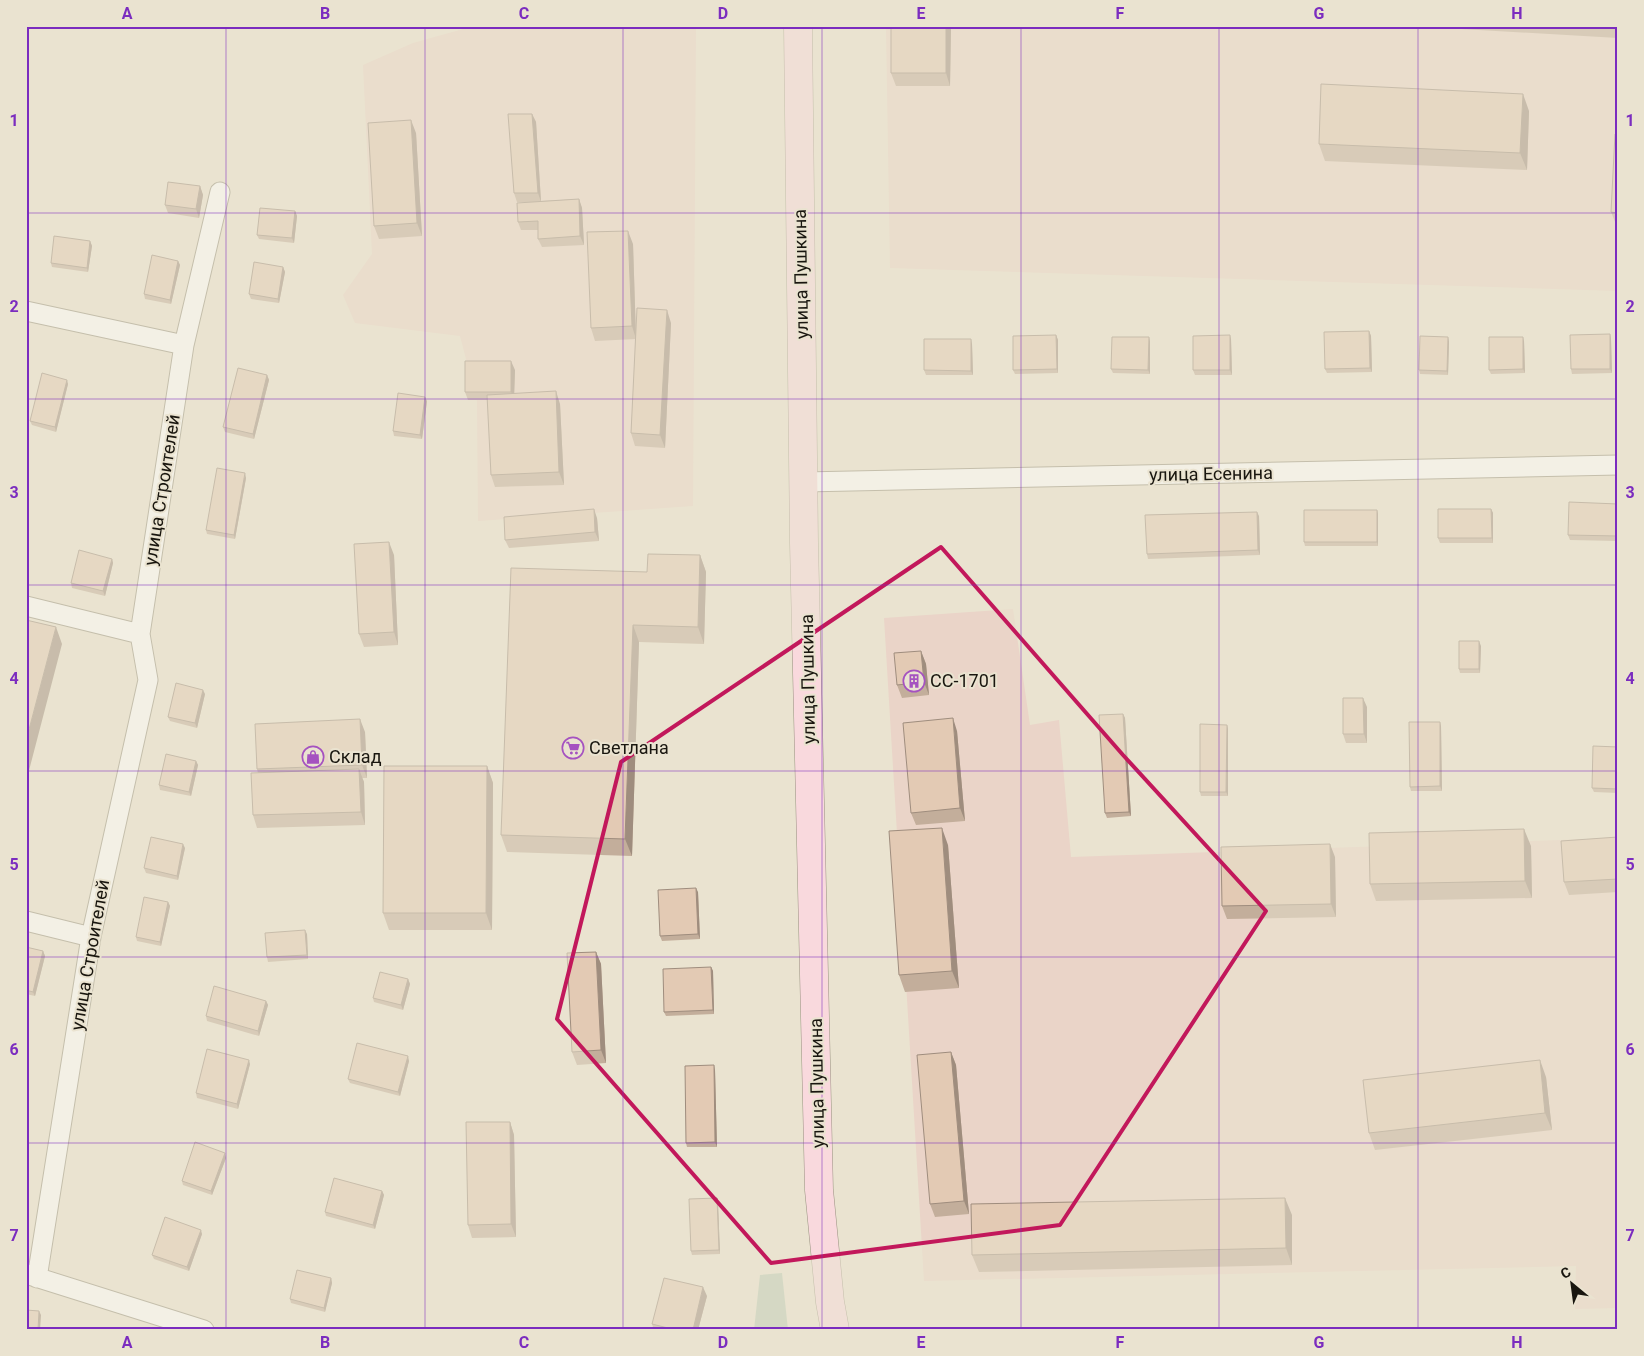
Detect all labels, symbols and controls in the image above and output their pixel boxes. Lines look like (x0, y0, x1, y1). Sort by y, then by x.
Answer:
text: A (122, 4, 133, 23)
text: B (320, 4, 330, 23)
text: C (519, 4, 529, 23)
text: D (718, 4, 728, 23)
text: E (917, 4, 926, 23)
text: F (1116, 4, 1125, 23)
text: G (1314, 4, 1325, 23)
text: H (1511, 4, 1523, 23)
text: 1 (9, 111, 19, 130)
text: 1 (1625, 111, 1635, 130)
street label: улица Пушкина (789, 209, 812, 339)
text: 2 (9, 297, 19, 316)
text: 2 (1625, 297, 1635, 316)
street label: улица Строителей (139, 413, 184, 567)
street label: улица Есенина (1149, 462, 1273, 485)
text: 3 (9, 483, 19, 502)
text: 3 (1625, 483, 1635, 502)
street label: улица Пушкина (796, 614, 819, 744)
text: 4 (9, 669, 19, 688)
building icon: СС-1701 (902, 669, 926, 693)
text: 4 (1625, 669, 1635, 688)
place label: СС-1701 (930, 670, 999, 691)
supermarket icon: Светлана (561, 736, 585, 760)
place label: Светлана (589, 737, 669, 758)
shop icon: Склад (301, 745, 325, 769)
place label: Склад (329, 746, 382, 767)
text: 5 (9, 855, 19, 874)
text: 5 (1625, 855, 1635, 874)
street label: улица Строителей (66, 878, 113, 1032)
street label: улица Пушкина (805, 1018, 828, 1148)
text: 6 (9, 1040, 19, 1059)
text: 6 (1625, 1040, 1635, 1059)
text: 7 (9, 1226, 19, 1245)
text: 7 (1625, 1226, 1635, 1245)
north arrow (1546, 1258, 1596, 1308)
text: С (1558, 1263, 1574, 1282)
text: A (122, 1333, 133, 1352)
text: B (320, 1333, 330, 1352)
text: C (519, 1333, 529, 1352)
text: D (718, 1333, 728, 1352)
text: E (917, 1333, 926, 1352)
text: F (1116, 1333, 1125, 1352)
text: G (1314, 1333, 1325, 1352)
text: H (1511, 1333, 1523, 1352)

